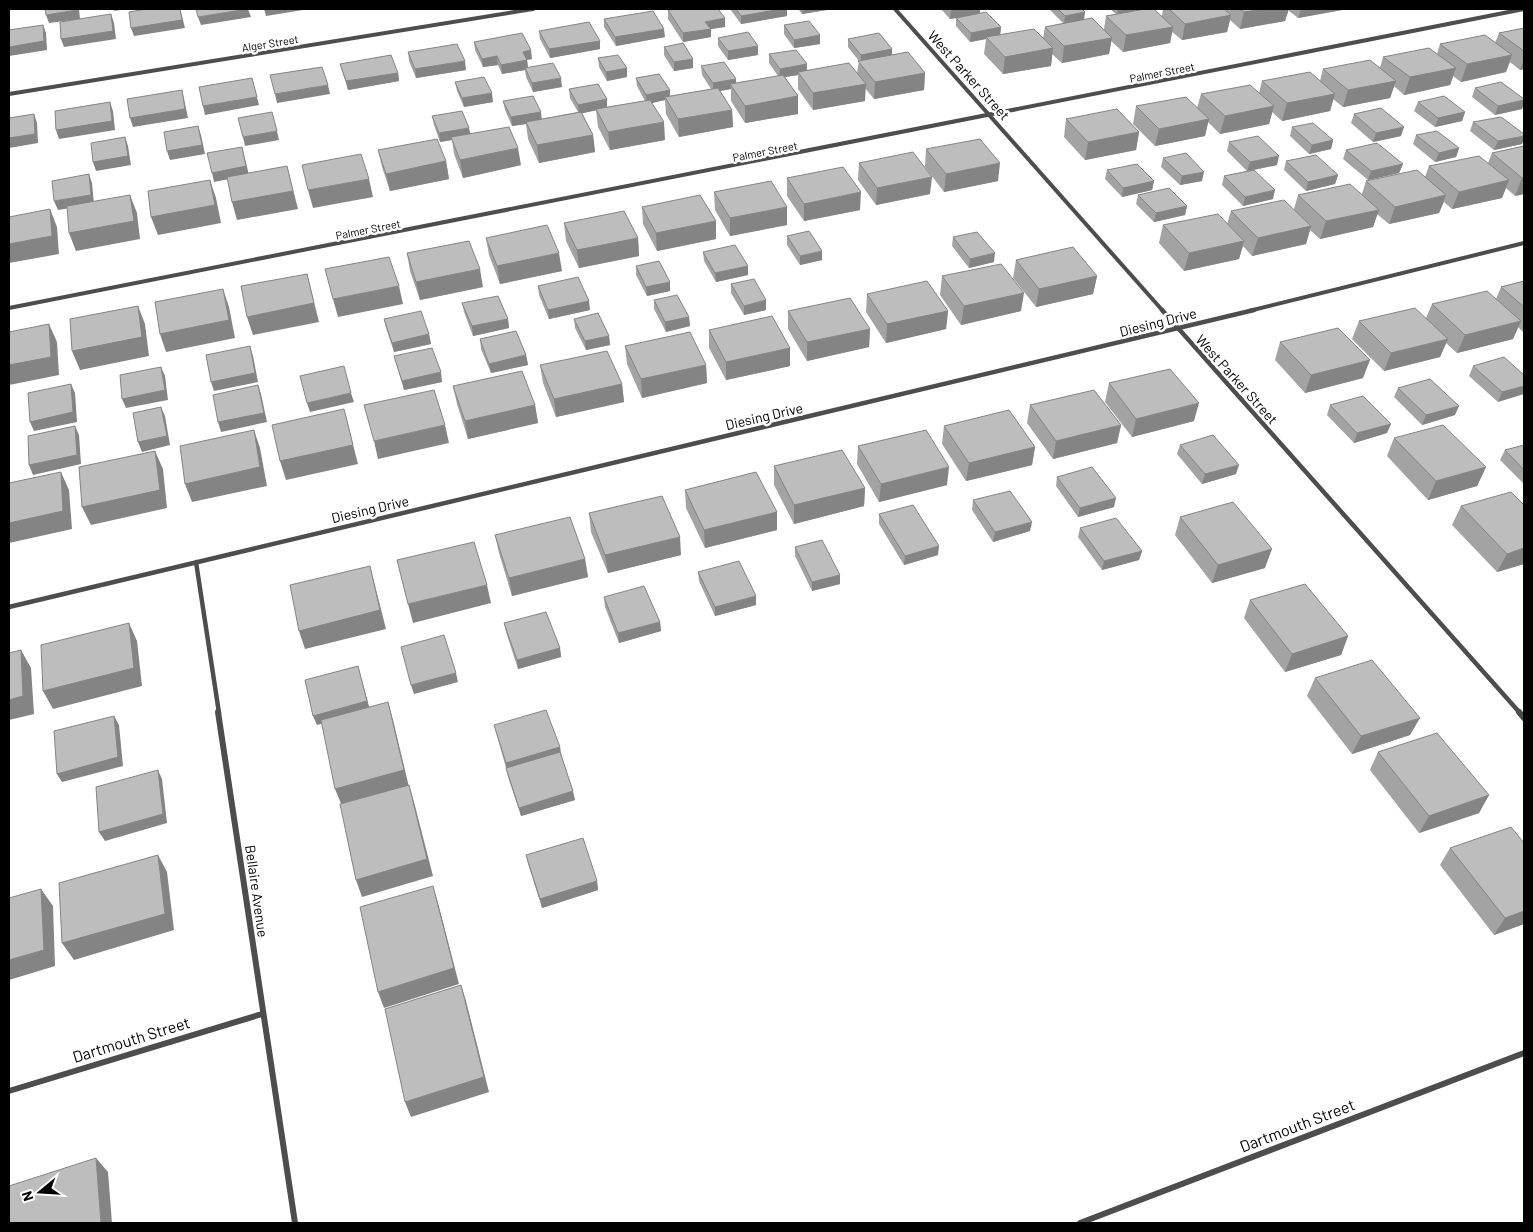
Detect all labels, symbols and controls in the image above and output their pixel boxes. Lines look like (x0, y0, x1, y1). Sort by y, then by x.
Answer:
street label: West Parker Street (924, 27, 1014, 123)
street label: Alger Street (241, 32, 299, 54)
street label: Palmer Street (1128, 59, 1196, 85)
street label: Palmer Street (731, 138, 799, 164)
street label: Palmer Street (334, 216, 402, 242)
street label: Diesing Drive (1118, 304, 1198, 340)
street label: West Parker Street (1192, 331, 1282, 427)
street label: Diesing Drive (724, 399, 804, 433)
street label: Diesing Drive (330, 492, 410, 526)
street label: Bellaire Avenue (242, 844, 272, 938)
street label: Dartmouth Street (70, 1012, 192, 1066)
street label: Dartmouth Street (1237, 1094, 1357, 1156)
north arrow (15, 1167, 65, 1217)
text: N (18, 1189, 37, 1203)

